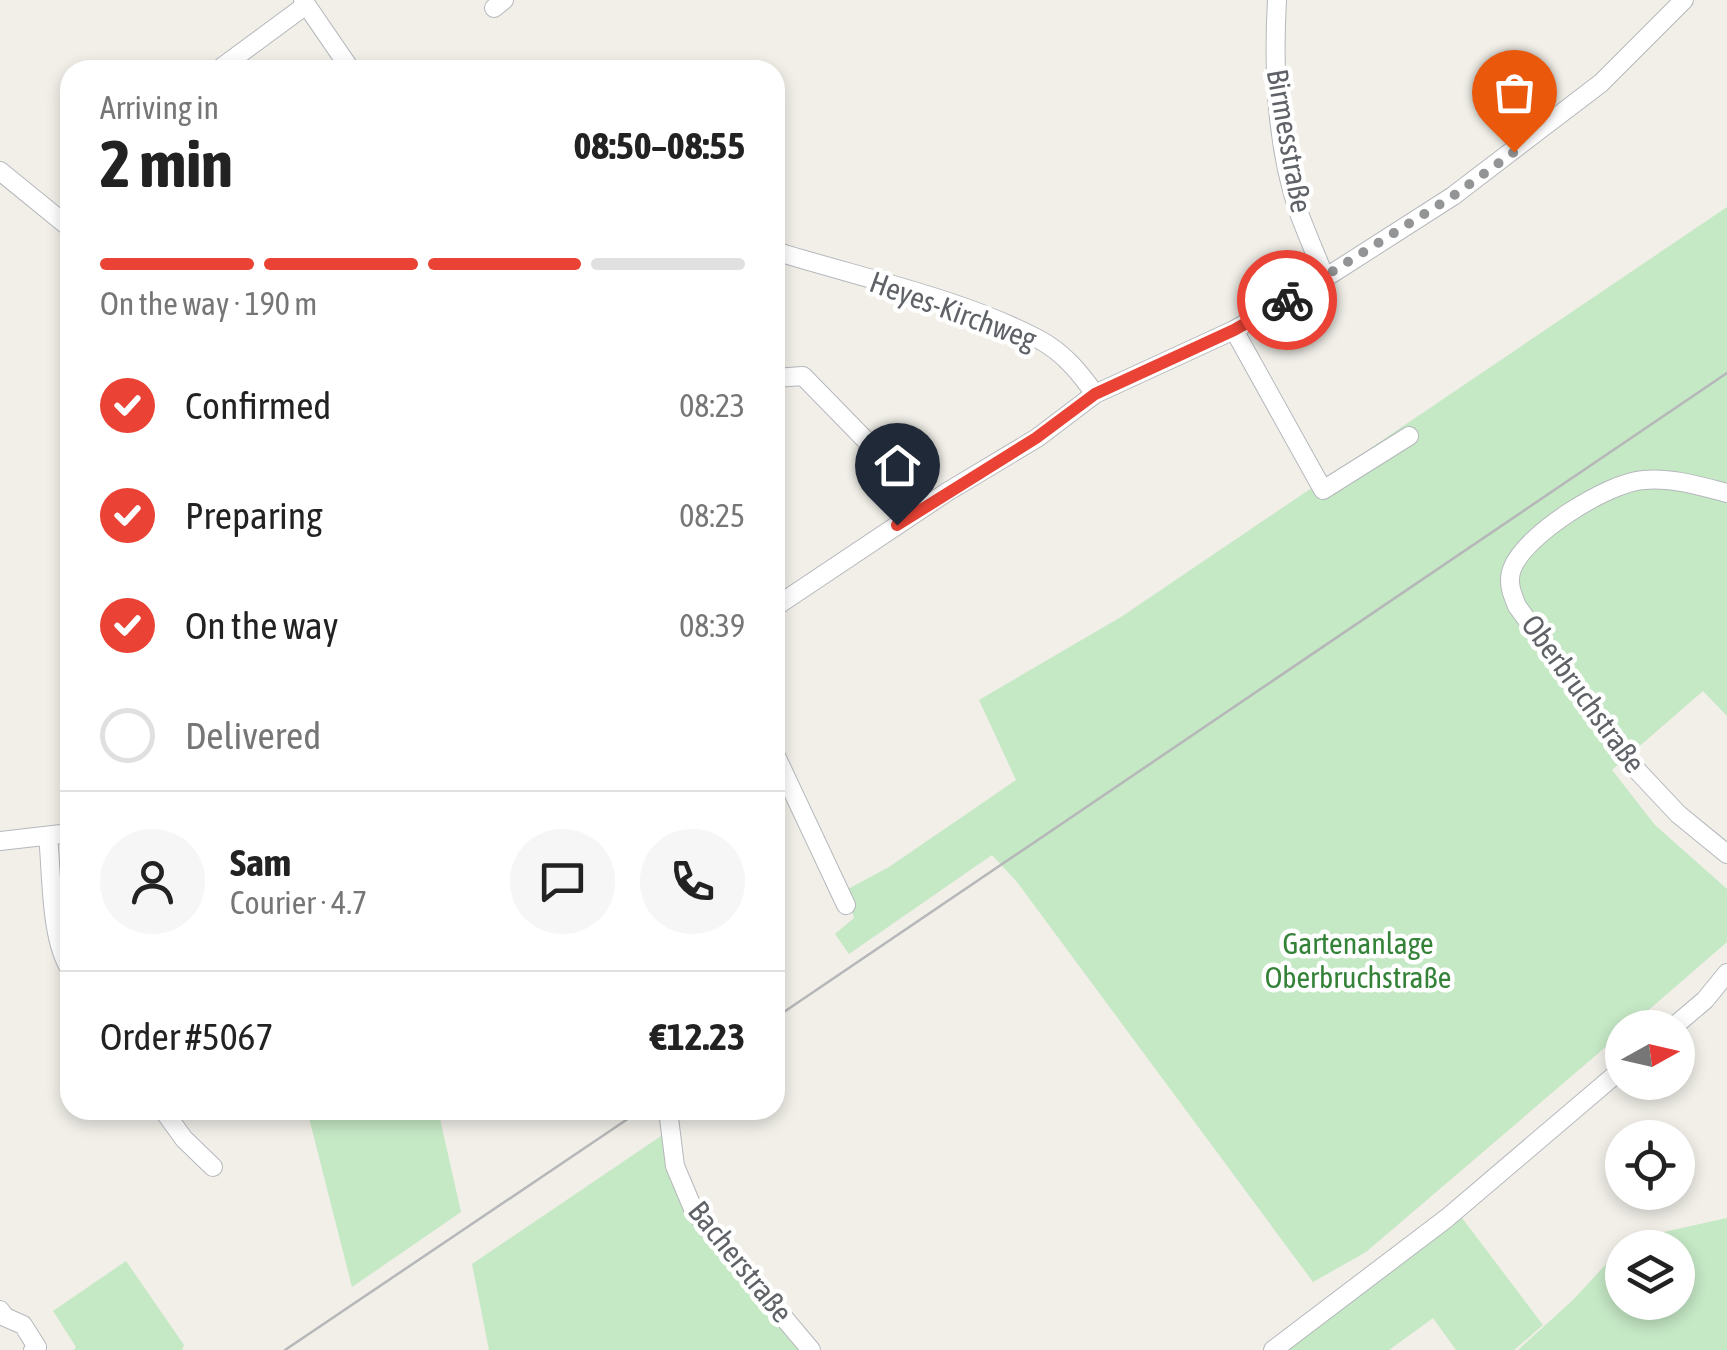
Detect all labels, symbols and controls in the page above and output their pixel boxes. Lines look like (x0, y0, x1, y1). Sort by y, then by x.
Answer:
pin (1472, 50, 1557, 153)
icon: bag (1487, 65, 1542, 120)
street label: Birmesstraße (1261, 67, 1319, 215)
text: Arriving in (100, 89, 219, 126)
text: 08:50–08:55 (573, 124, 745, 167)
text: 2 min (100, 126, 233, 201)
courier (1237, 250, 1337, 350)
street label: Heyes-Kirchweg (865, 264, 1041, 356)
icon: bike (1260, 273, 1315, 328)
text: On the way · 190 m (100, 285, 317, 322)
icon: check (100, 378, 155, 433)
text: Confirmed (185, 384, 331, 427)
text: 08:23 (679, 387, 745, 424)
pin (855, 423, 940, 526)
icon: home (870, 438, 925, 493)
icon: check (100, 488, 155, 543)
text: Preparing (185, 494, 323, 537)
text: 08:25 (679, 497, 745, 534)
icon: check (100, 598, 155, 653)
text: On the way (185, 604, 338, 647)
text: 08:39 (679, 607, 745, 644)
street label: Oberbruchstraße (1515, 608, 1652, 779)
text: Delivered (185, 714, 321, 757)
button: person (100, 829, 205, 934)
button: chat (510, 829, 615, 934)
button: phone (640, 829, 745, 934)
text: Sam (230, 841, 291, 884)
text: Courier · 4.7 (230, 884, 367, 921)
park label: Gartenanlage Oberbruchstraße (1265, 926, 1451, 994)
north arrow (1605, 1010, 1695, 1100)
map controls (1605, 1010, 1695, 1320)
text: Order #5067 (100, 1015, 273, 1058)
text: €12.23 (650, 1015, 745, 1058)
button: locate (1605, 1120, 1695, 1210)
street label: Bacherstraße (682, 1194, 800, 1329)
button: layers (1605, 1230, 1695, 1320)

